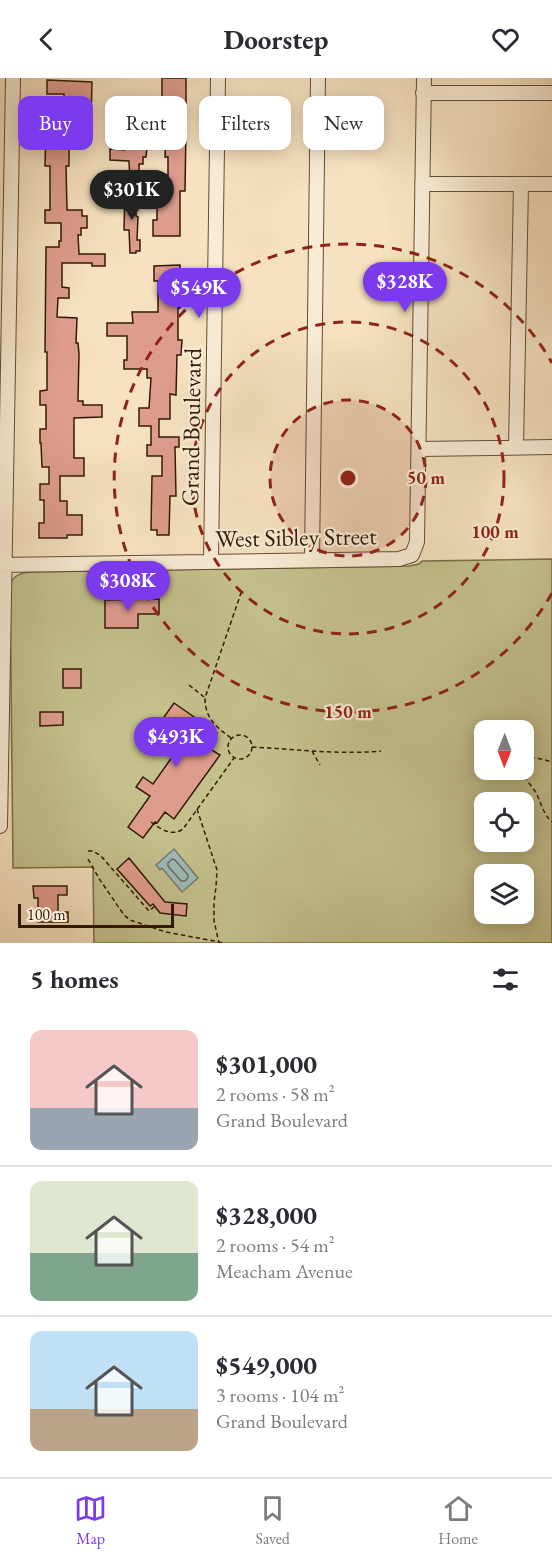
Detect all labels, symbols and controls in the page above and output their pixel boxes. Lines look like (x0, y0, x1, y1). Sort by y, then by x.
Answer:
text: Doorstep (223, 22, 329, 57)
icon: back (30, 23, 63, 56)
icon: heart (489, 23, 522, 56)
chip: Buy (18, 96, 93, 150)
chip: Rent (105, 96, 187, 150)
chip: Filters (199, 96, 291, 150)
chip: New (303, 96, 384, 150)
pin: $301K (90, 170, 174, 221)
text: $301K (104, 176, 160, 202)
pin: $328K (363, 262, 447, 313)
pin: $549K (157, 268, 241, 319)
text: $328K (377, 268, 433, 294)
text: $549K (171, 274, 227, 300)
street label: Grand Boulevard (174, 347, 208, 506)
text: 50 m (407, 466, 445, 489)
centre of rings (338, 468, 358, 488)
street label: West Sibley Street (215, 520, 377, 554)
text: 100 m (471, 520, 519, 543)
pin: $308K (86, 561, 170, 612)
text: $308K (100, 567, 156, 593)
text: 150 m (324, 700, 372, 723)
pin: $493K (134, 717, 218, 768)
north arrow (474, 720, 534, 780)
map controls (474, 720, 534, 924)
text: $493K (148, 723, 204, 749)
button: locate (474, 792, 534, 852)
button: layers (474, 864, 534, 924)
scale bar (18, 901, 174, 929)
text: 100 m (27, 904, 66, 925)
text: 5 homes (30, 962, 119, 996)
icon: filters (489, 963, 522, 996)
text: $301,000 (216, 1047, 317, 1081)
icon: home (78, 1054, 150, 1126)
text: 2 rooms · 58 m² (216, 1081, 335, 1107)
text: Grand Boulevard (216, 1107, 348, 1133)
text: $328,000 (216, 1198, 317, 1232)
icon: home (78, 1205, 150, 1277)
text: 2 rooms · 54 m² (216, 1232, 335, 1258)
text: Meacham Avenue (216, 1258, 353, 1284)
text: $549,000 (216, 1348, 317, 1382)
icon: home (78, 1355, 150, 1427)
text: 3 rooms · 104 m² (216, 1382, 344, 1408)
text: Grand Boulevard (216, 1408, 348, 1434)
tab: Map (74, 1492, 107, 1549)
tab: Saved (256, 1492, 290, 1549)
tab: Home (438, 1492, 478, 1549)

